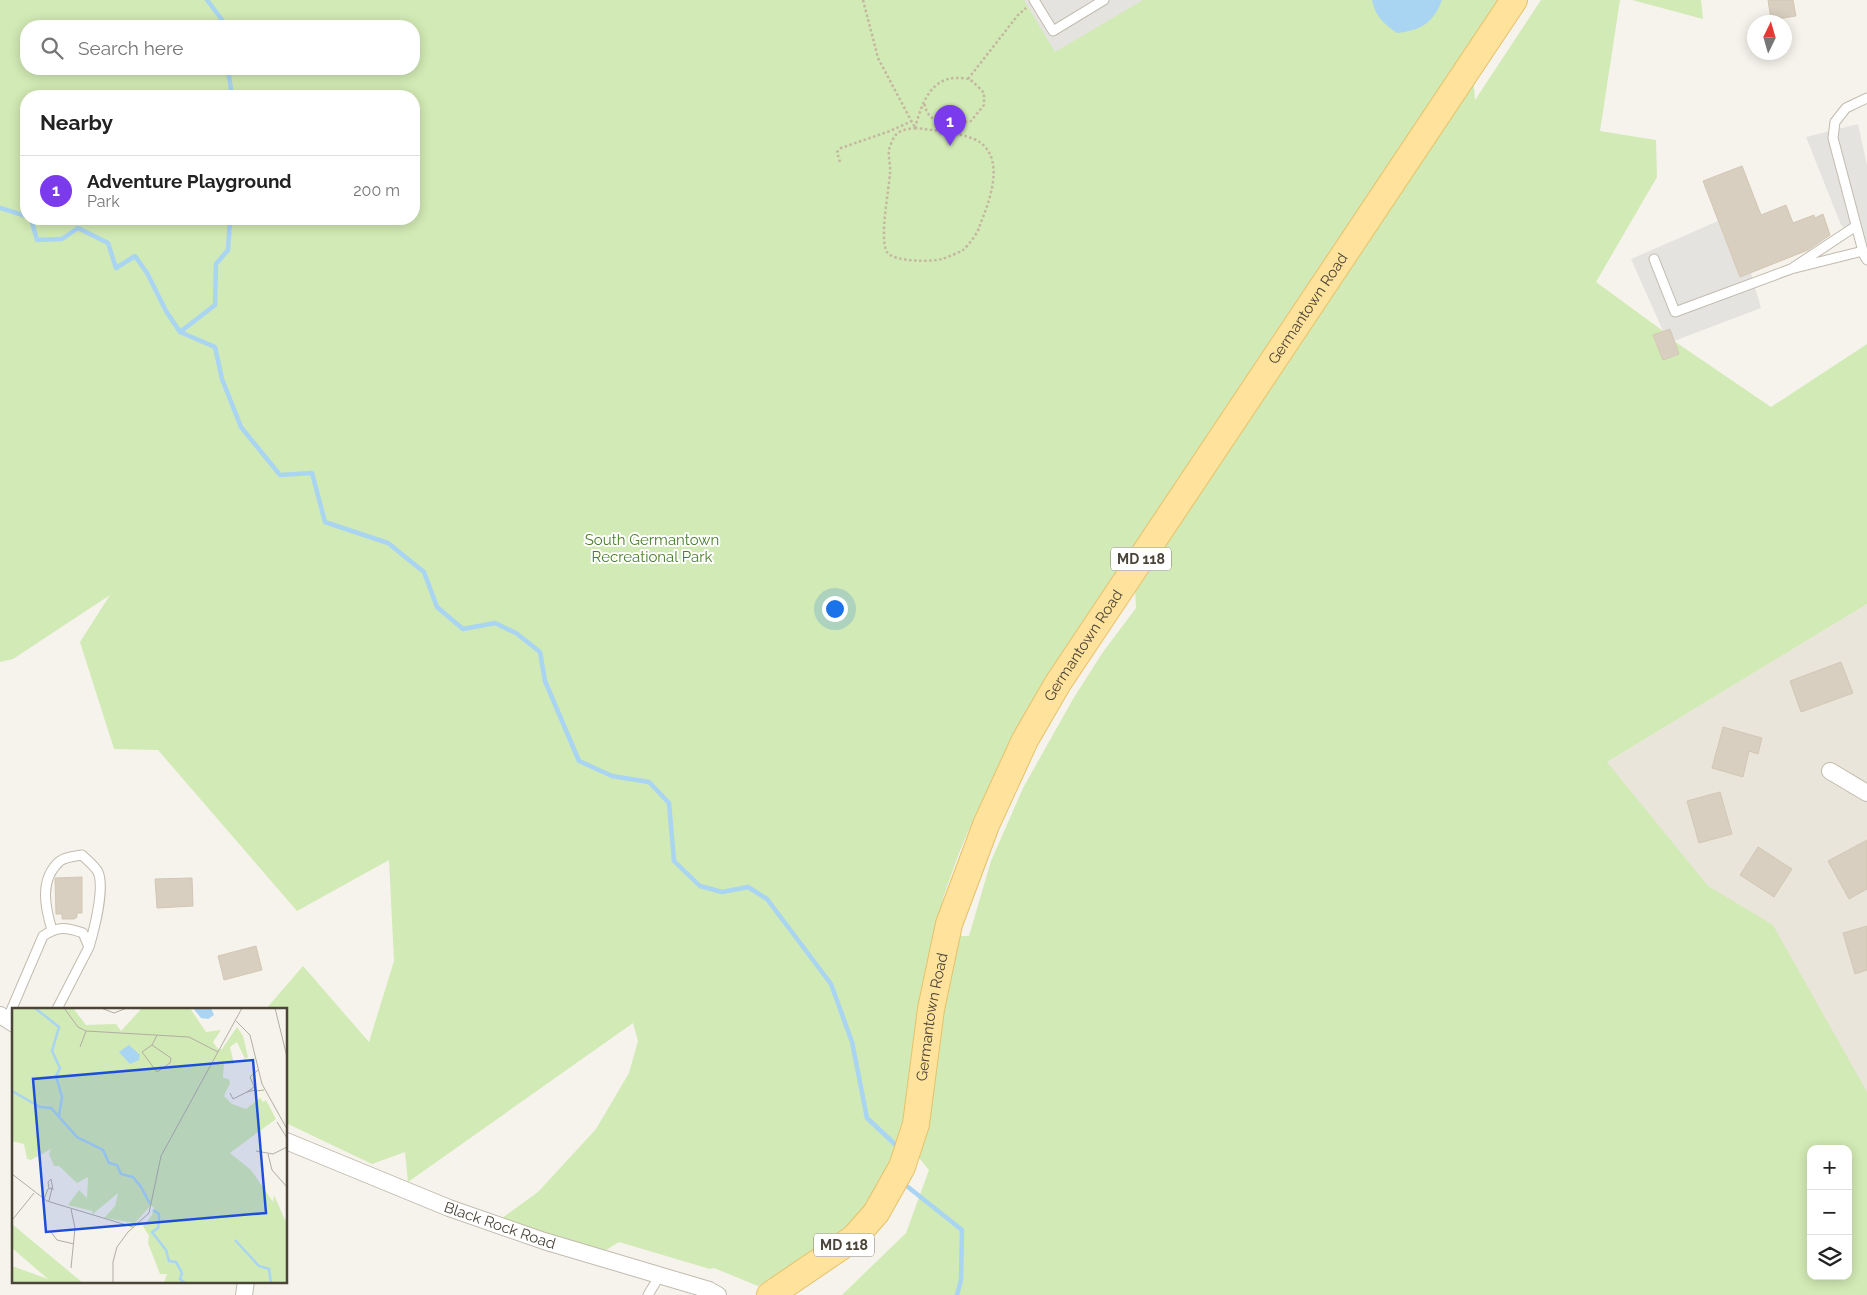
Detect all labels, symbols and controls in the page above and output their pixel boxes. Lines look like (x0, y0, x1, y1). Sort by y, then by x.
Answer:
north arrow (1747, 15, 1792, 60)
search box (20, 20, 420, 75)
icon: search (38, 34, 66, 62)
text: Search here (78, 37, 184, 59)
pin: 1 (934, 105, 966, 146)
text: Nearby (40, 110, 113, 135)
text: Adventure Playground (87, 170, 292, 192)
text: 1 (52, 181, 60, 200)
text: 200 m (353, 181, 400, 200)
text: Park (87, 192, 120, 211)
street label: Germantown Road (1264, 250, 1352, 368)
park label: South Germantown Recreational Park (585, 531, 719, 566)
road number: MD 118 (1111, 548, 1171, 570)
street label: Germantown Road (1040, 586, 1127, 705)
your location (822, 596, 848, 622)
street label: Germantown Road (913, 951, 952, 1082)
inset map (12, 1008, 288, 1282)
map controls (1807, 1145, 1852, 1280)
button: + (1807, 1145, 1852, 1190)
button: − (1807, 1190, 1852, 1235)
street label: Black Rock Road (442, 1198, 558, 1253)
road number: MD 118 (814, 1234, 874, 1256)
button: layers (1807, 1235, 1852, 1280)

